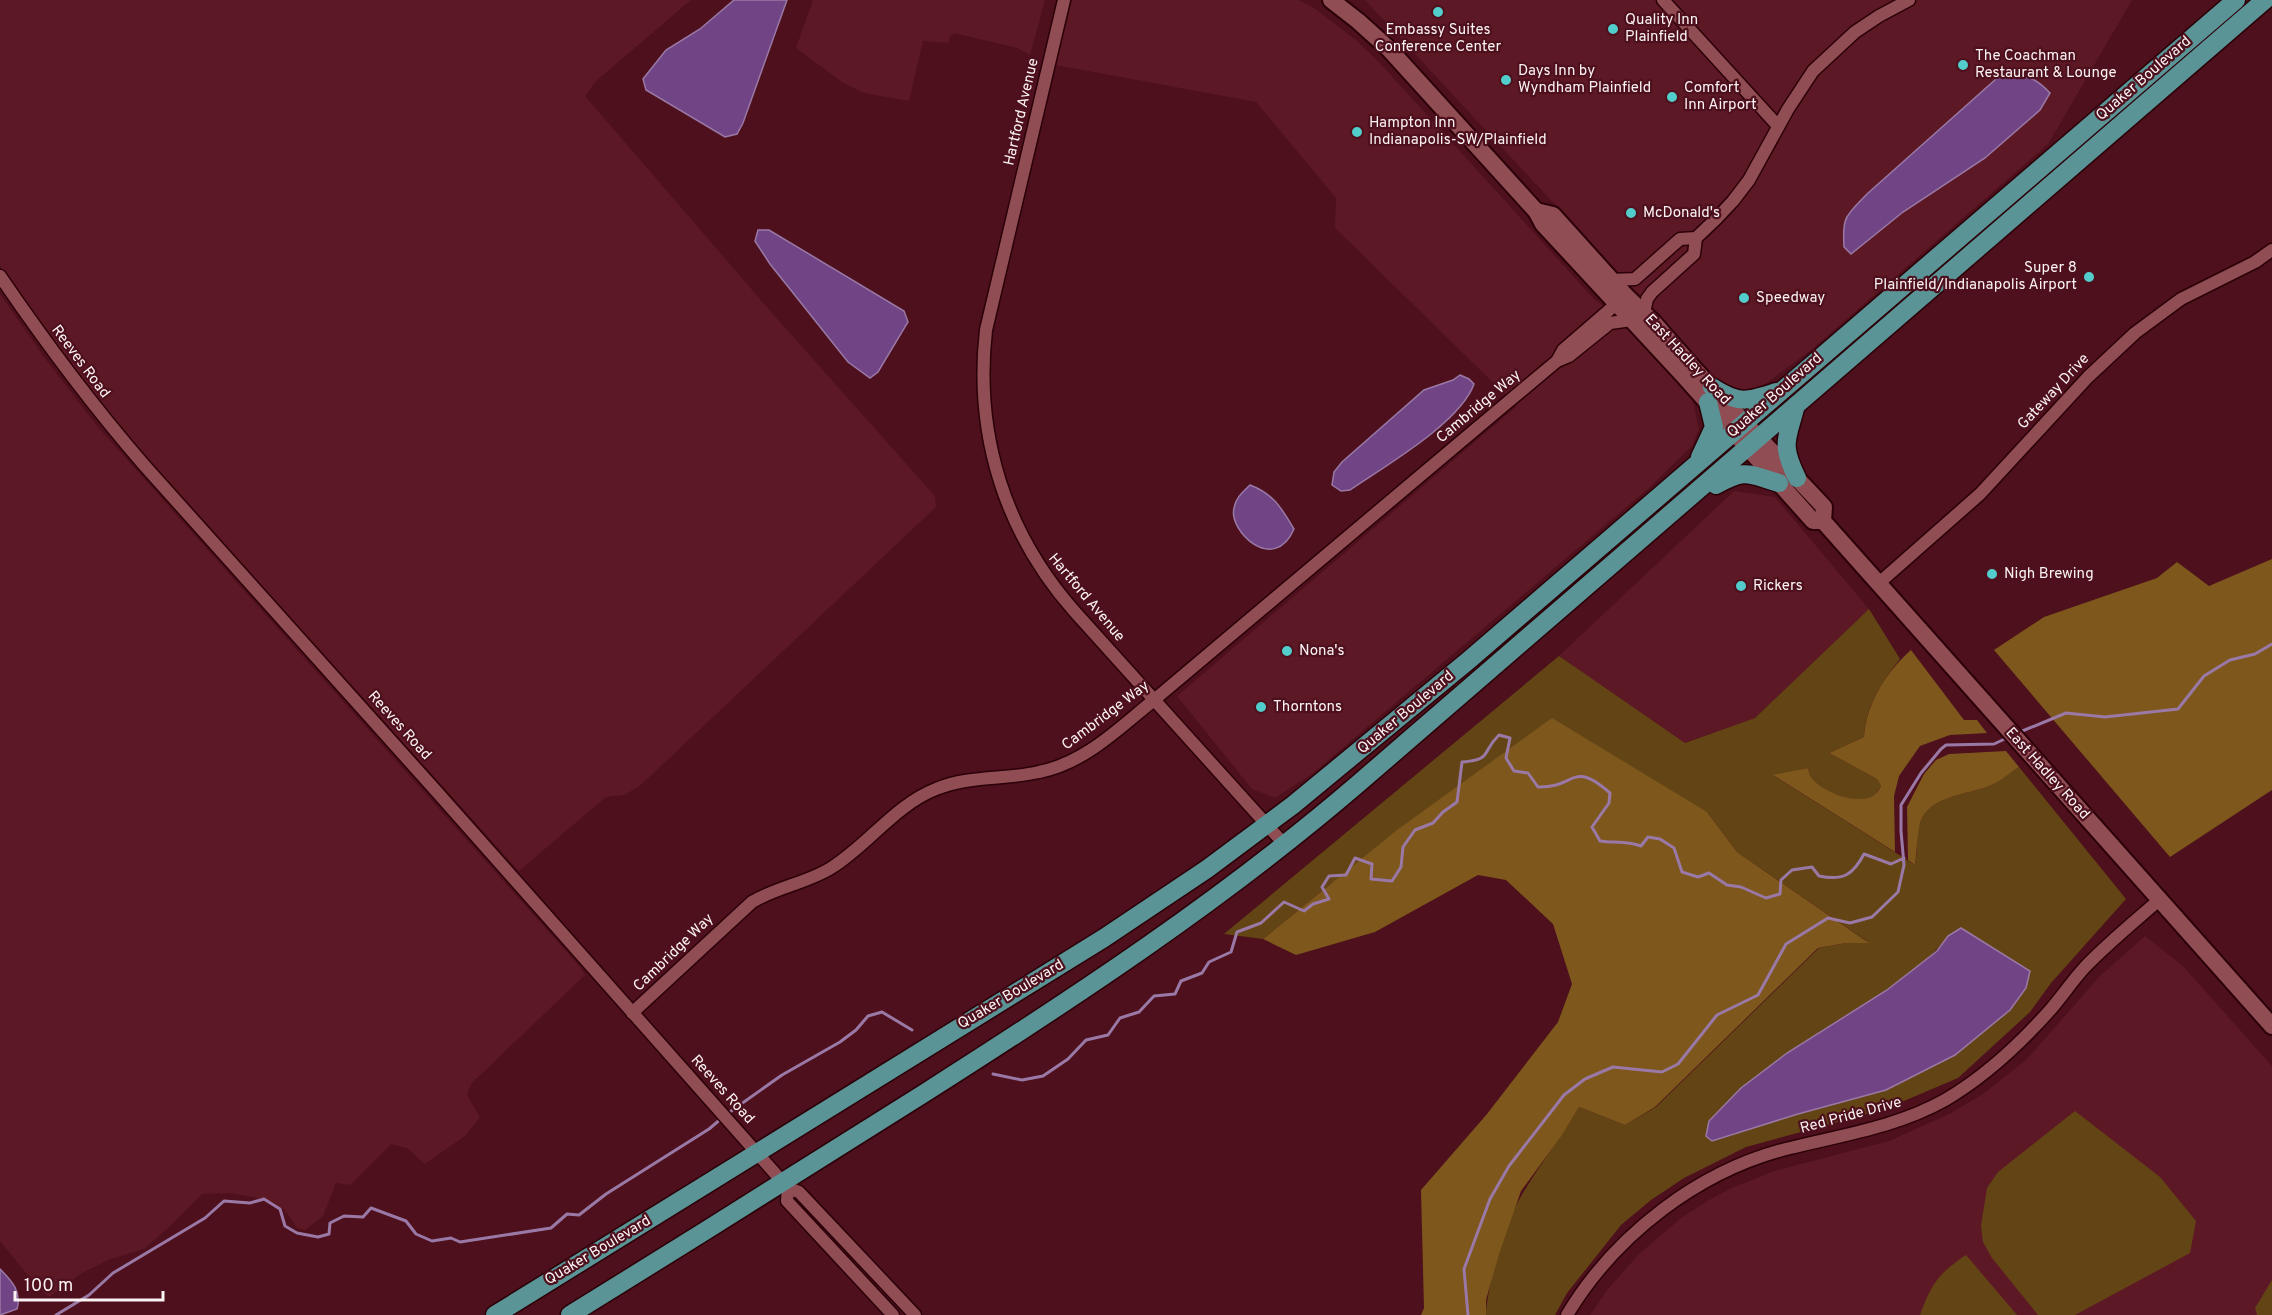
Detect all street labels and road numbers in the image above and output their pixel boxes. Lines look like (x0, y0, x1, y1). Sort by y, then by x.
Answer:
street label: Quaker Boulevard (2092, 32, 2196, 126)
street label: Hartford Avenue (1000, 56, 1044, 168)
street label: East Hadley Road (1640, 311, 1734, 409)
street label: Reeves Road (46, 322, 114, 402)
street label: Quaker Boulevard (1723, 349, 1827, 443)
street label: Gateway Drive (2014, 350, 2094, 434)
street label: Cambridge Way (1433, 366, 1525, 448)
street label: Hartford Avenue (1043, 550, 1129, 646)
street label: Quaker Boulevard (1354, 667, 1458, 759)
street label: Cambridge Way (1059, 677, 1154, 755)
street label: Reeves Road (363, 687, 435, 765)
street label: East Hadley Road (2001, 724, 2093, 824)
street label: Cambridge Way (630, 910, 718, 996)
street label: Quaker Boulevard (955, 956, 1067, 1034)
street label: Reeves Road (686, 1051, 758, 1129)
street label: Red Pride Drive (1798, 1093, 1904, 1139)
street label: Quaker Boulevard (542, 1212, 654, 1290)

